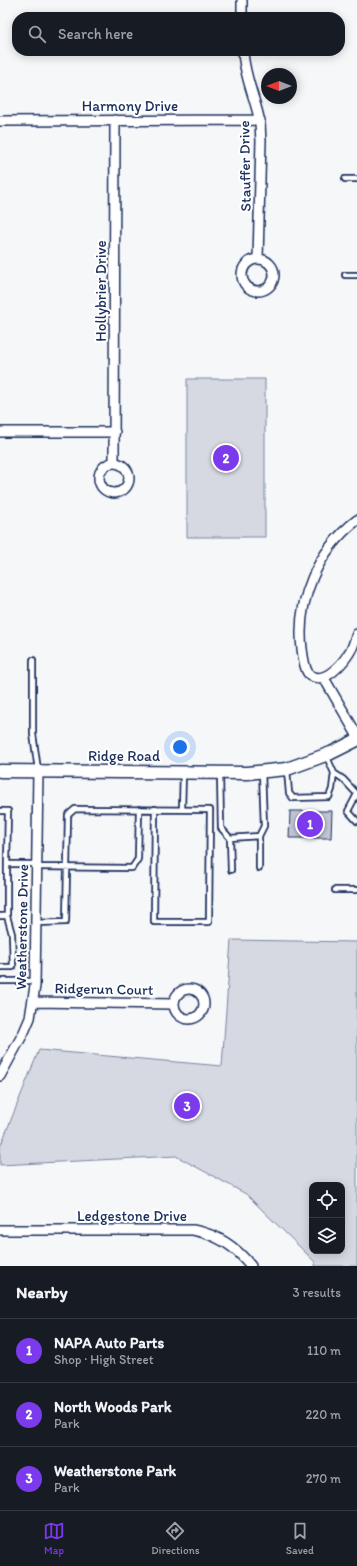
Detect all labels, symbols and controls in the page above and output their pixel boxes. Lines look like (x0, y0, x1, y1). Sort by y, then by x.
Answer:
search box (12, 12, 345, 56)
icon: search (26, 23, 48, 45)
text: Search here (58, 25, 133, 43)
north arrow (261, 68, 297, 104)
street label: Harmony Drive (82, 97, 178, 115)
street label: Stauffer Drive (235, 120, 255, 212)
street label: Hollybrier Drive (92, 240, 110, 342)
pin: 2 (213, 443, 239, 473)
your location (170, 737, 190, 757)
street label: Ridge Road (88, 747, 160, 765)
pin: 1 (297, 809, 323, 839)
street label: Weatherstone Drive (12, 864, 32, 990)
street label: Ridgerun Court (54, 979, 154, 999)
pin: 3 (174, 1091, 200, 1121)
map controls (309, 1182, 345, 1254)
button: locate (309, 1182, 345, 1218)
street label: Ledgestone Drive (77, 1207, 187, 1225)
button: layers (309, 1218, 345, 1254)
text: Nearby (16, 1282, 68, 1302)
text: 3 results (292, 1285, 341, 1300)
text: NAPA Auto Parts (54, 1334, 164, 1352)
text: 1 (26, 1343, 32, 1358)
text: 110 m (307, 1343, 341, 1358)
text: Shop · High Street (54, 1352, 154, 1367)
text: North Woods Park (54, 1398, 171, 1416)
text: 2 (26, 1407, 32, 1422)
text: 220 m (305, 1407, 341, 1422)
text: Park (54, 1416, 80, 1431)
text: Weatherstone Park (54, 1462, 176, 1480)
text: 3 (25, 1471, 33, 1486)
text: 270 m (306, 1471, 341, 1486)
text: Park (54, 1480, 80, 1495)
tab: Map (43, 1520, 65, 1557)
tab: Directions (151, 1520, 200, 1557)
tab: Saved (286, 1520, 314, 1557)

